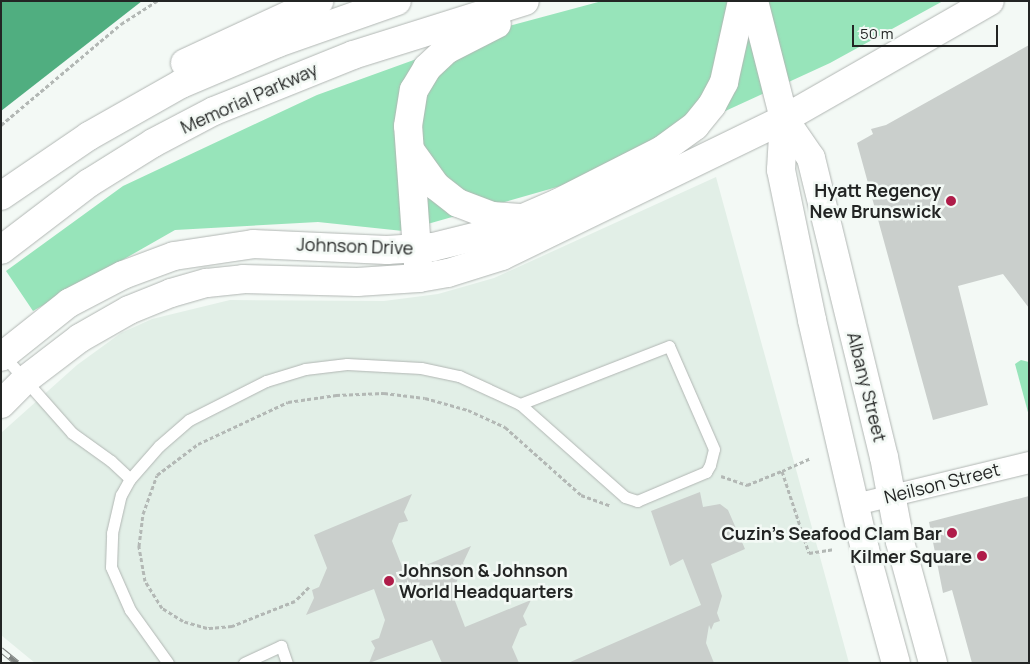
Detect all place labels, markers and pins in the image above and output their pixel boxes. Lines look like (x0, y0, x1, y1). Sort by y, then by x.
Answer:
place label: Hyatt Regency New Brunswick (810, 180, 941, 222)
marker: Hyatt Regency New Brunswick (945, 195, 957, 207)
place label: Cuzin's Seafood Clam Bar (722, 522, 942, 544)
marker: Cuzin's Seafood Clam Bar (946, 527, 958, 539)
place label: Kilmer Square (850, 545, 972, 567)
marker: Kilmer Square (976, 550, 988, 562)
place label: Johnson & Johnson World Headquarters (399, 560, 573, 602)
marker: Johnson & Johnson World Headquarters (383, 575, 395, 587)

